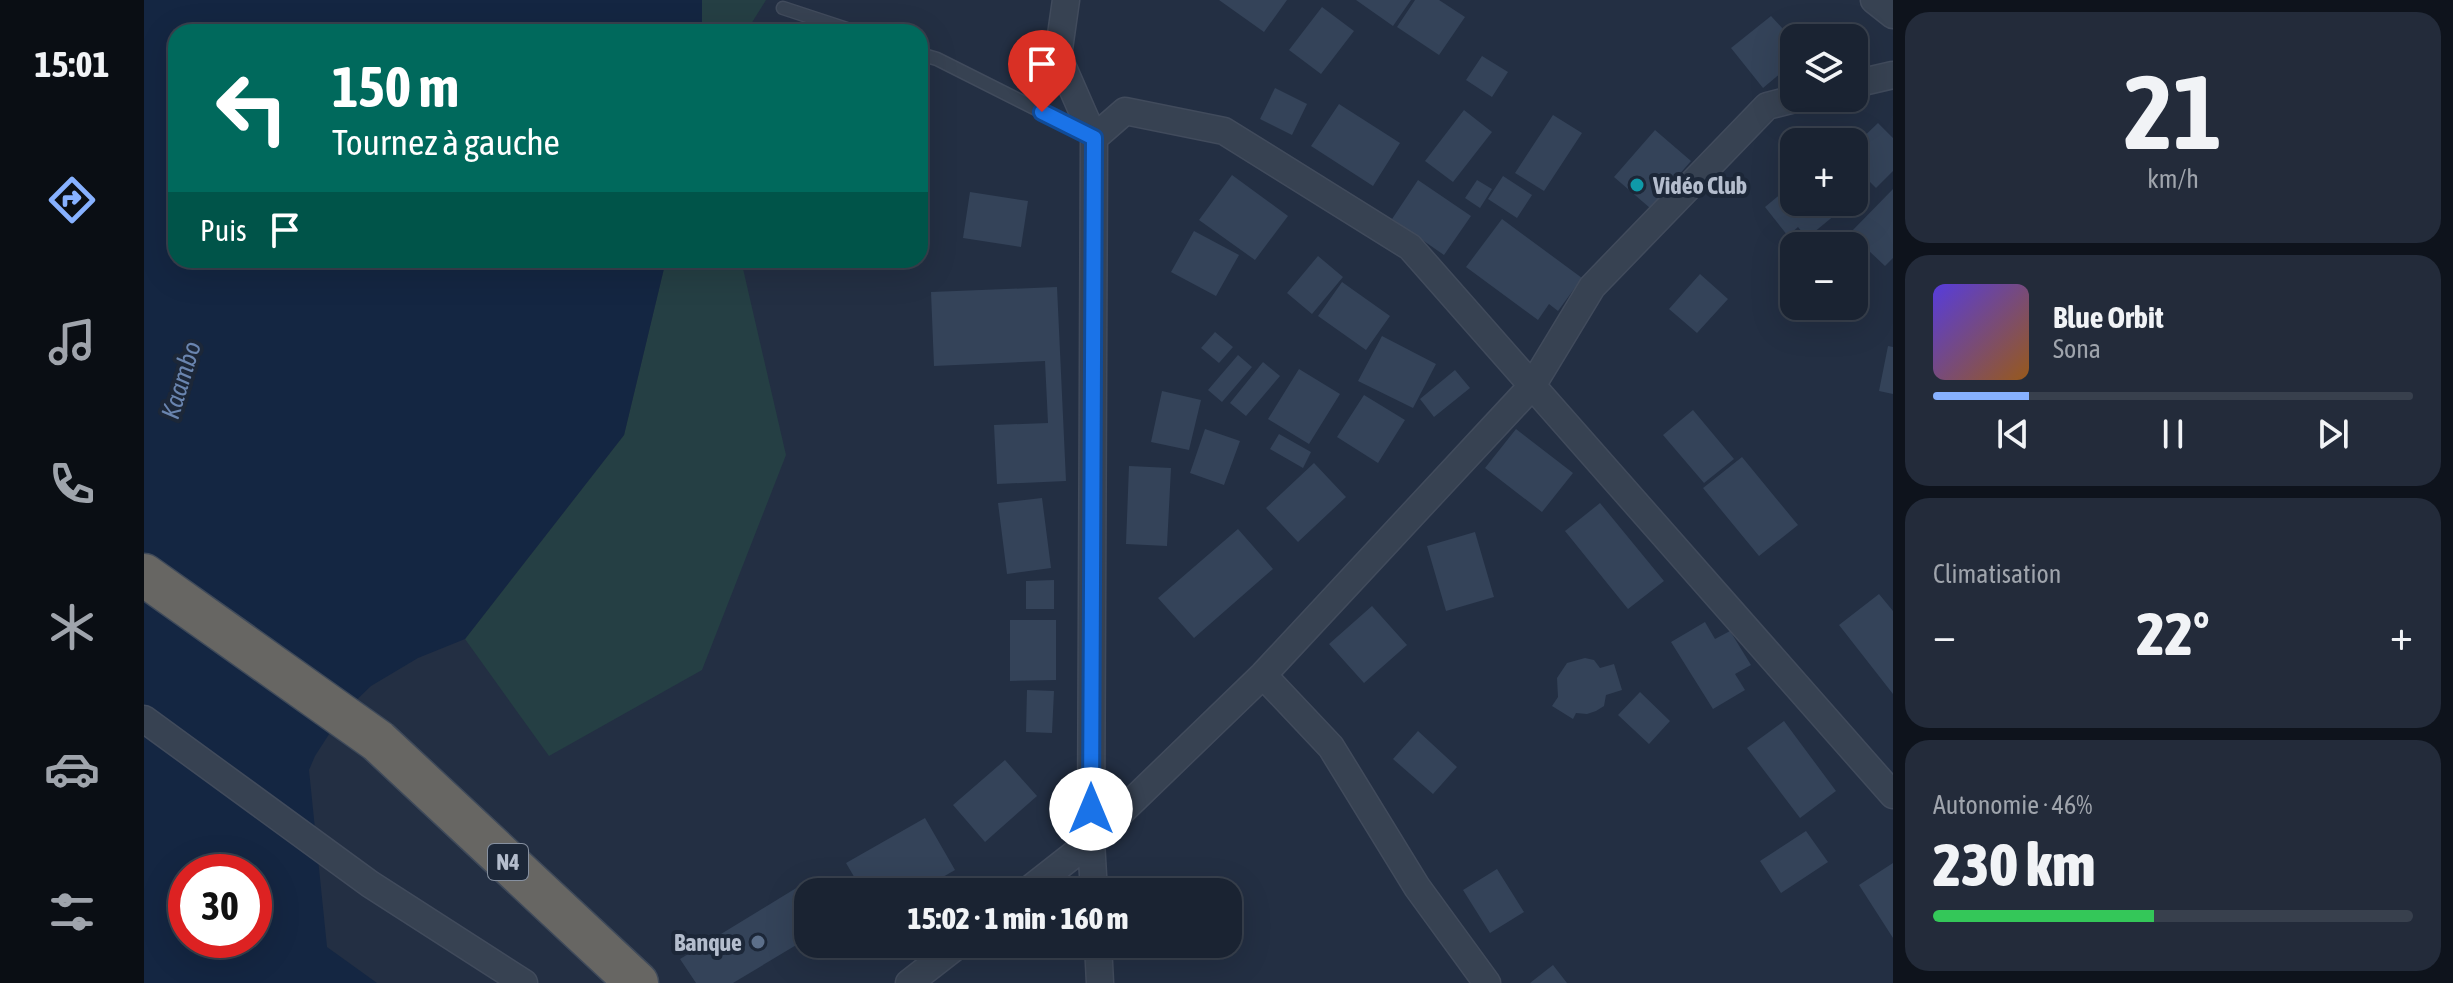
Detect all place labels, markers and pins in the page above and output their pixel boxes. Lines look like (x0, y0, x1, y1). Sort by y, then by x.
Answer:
pin (1008, 30, 1076, 112)
place label: Vidéo Club (1652, 172, 1747, 199)
marker: Vidéo Club (1628, 176, 1646, 194)
place label: Banque (674, 929, 742, 956)
marker: Banque (749, 933, 767, 951)

